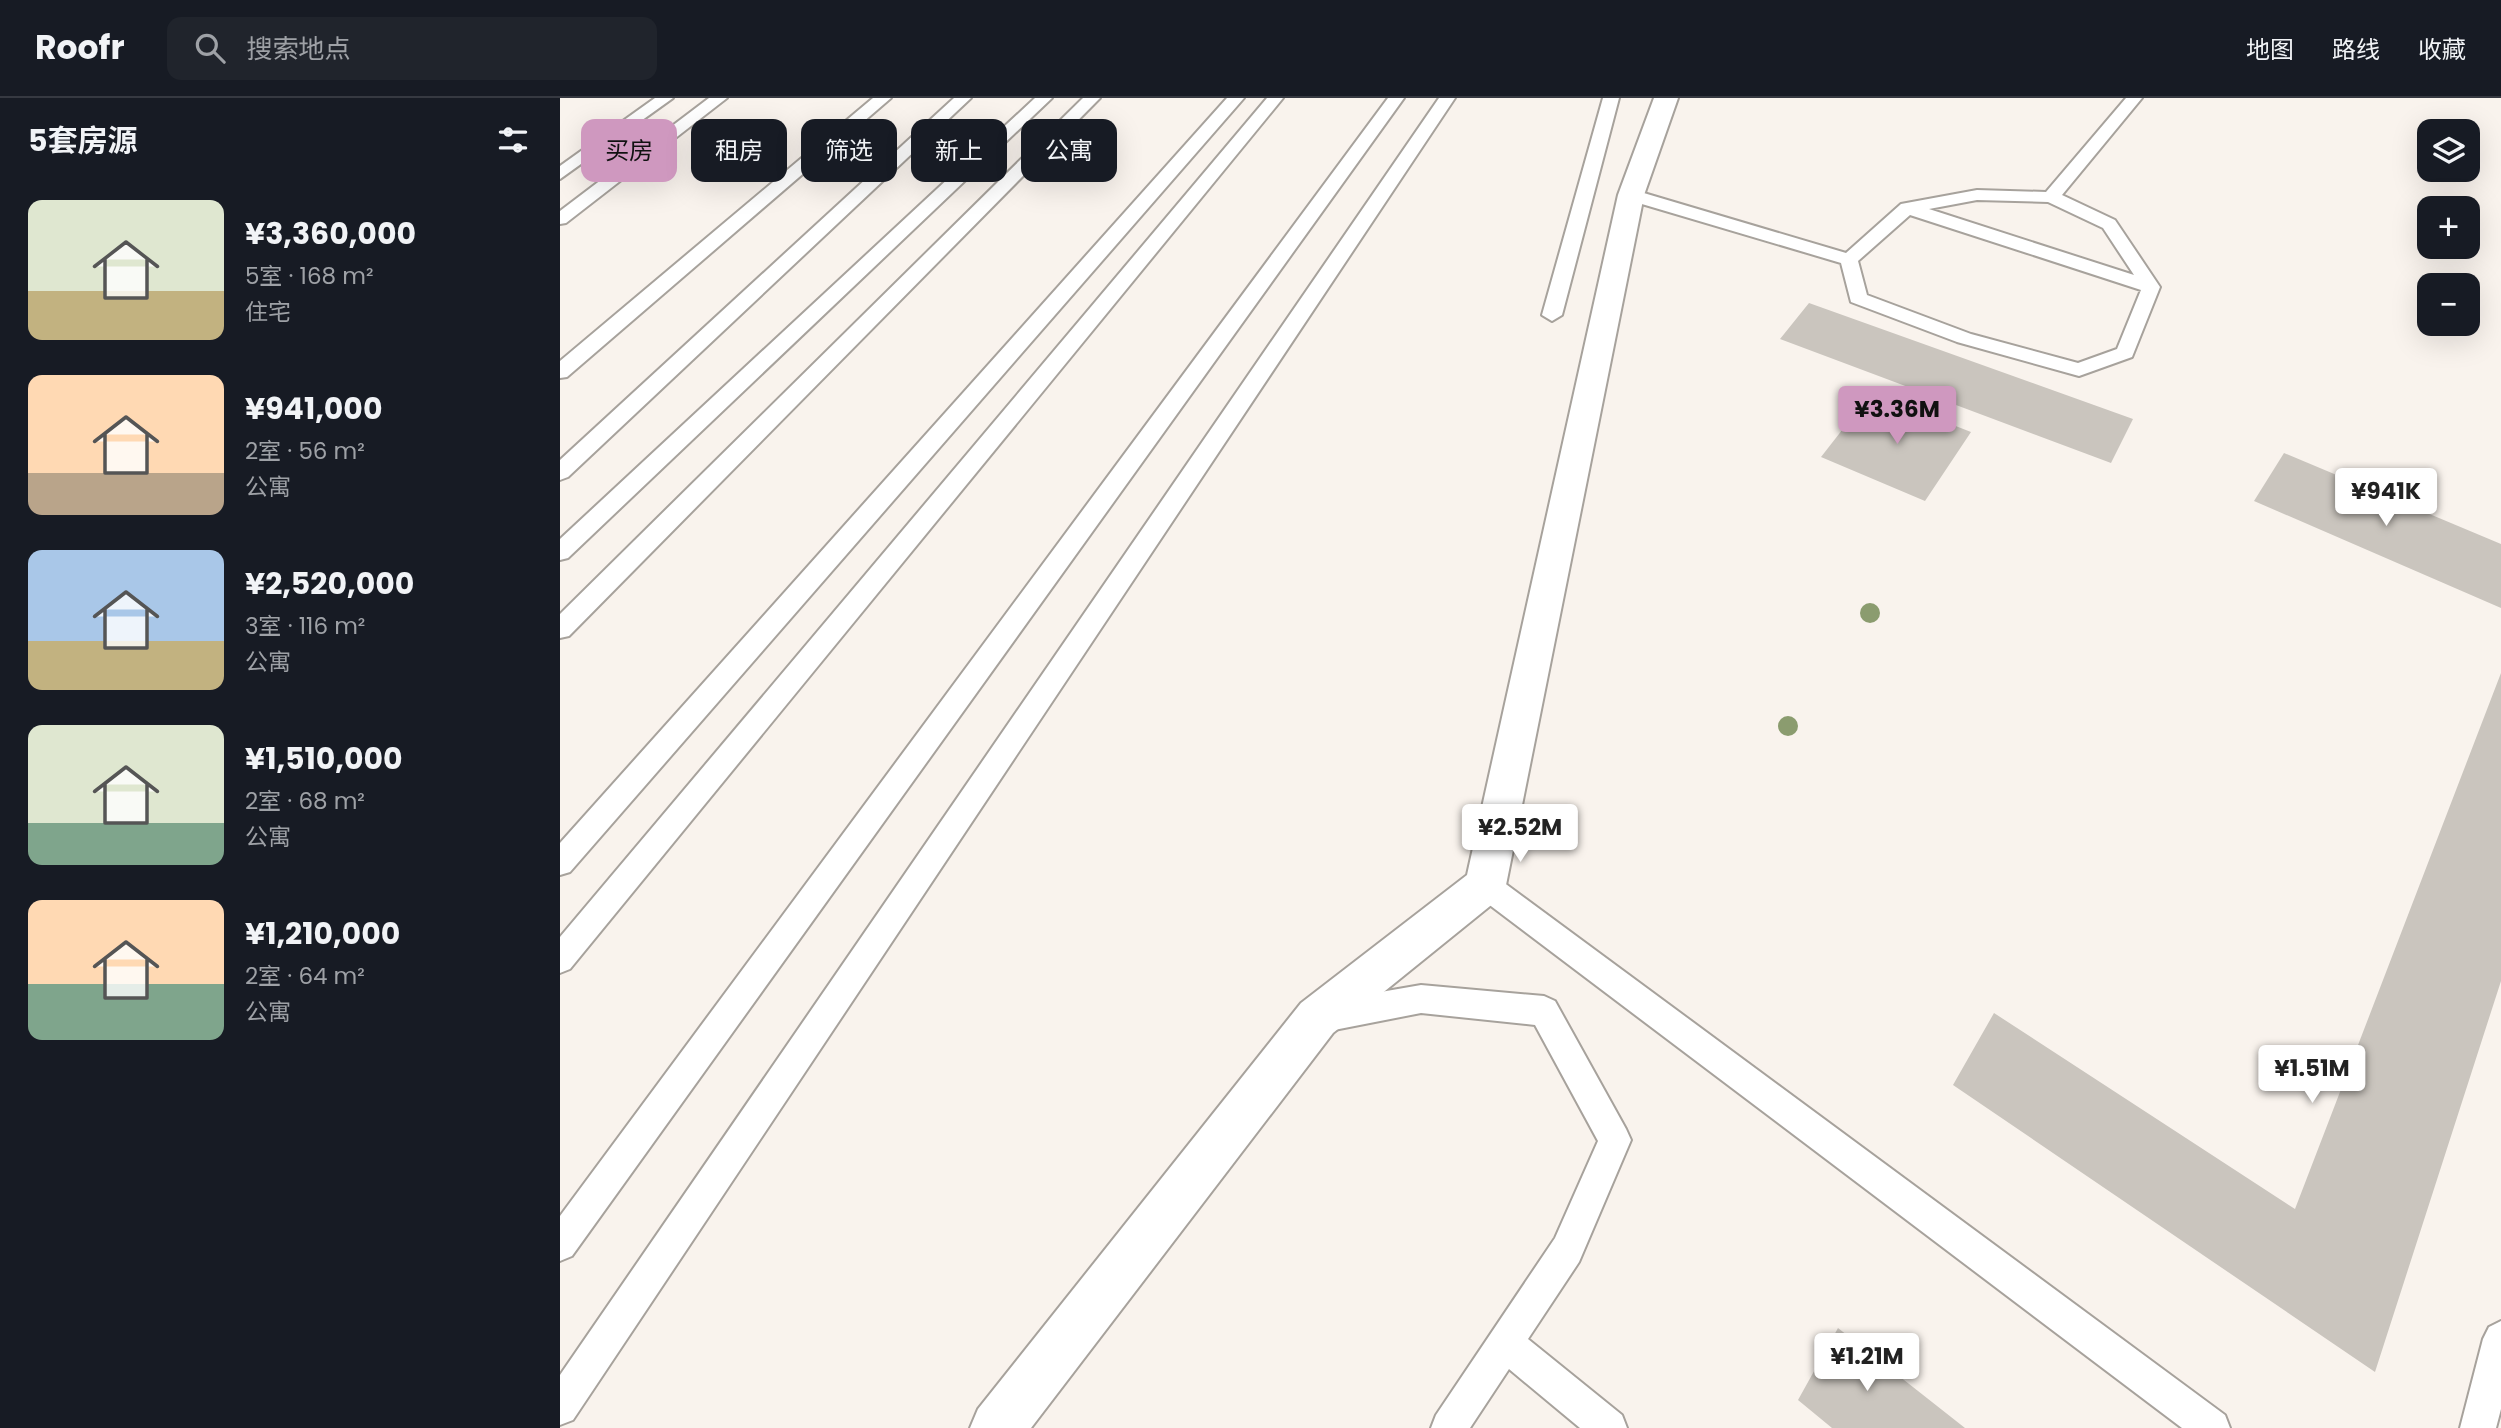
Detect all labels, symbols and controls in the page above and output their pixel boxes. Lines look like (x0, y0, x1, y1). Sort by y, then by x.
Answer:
search box (167, 17, 657, 80)
text: Roofr (35, 24, 125, 71)
icon: search (191, 29, 229, 67)
text: 搜索地点 (247, 31, 351, 67)
text: 地图 (2246, 33, 2294, 66)
text: 路线 (2332, 33, 2380, 66)
text: 收藏 (2418, 33, 2466, 66)
text: 5套房源 (28, 119, 138, 162)
chip: 买房 (581, 119, 677, 182)
chip: 租房 (691, 119, 787, 182)
chip: 筛选 (801, 119, 897, 182)
chip: 新上 (911, 119, 1007, 182)
chip: 公寓 (1021, 119, 1117, 182)
map controls (2417, 119, 2480, 336)
button: layers (2417, 119, 2480, 182)
icon: filters (494, 121, 532, 159)
button: + (2417, 196, 2480, 259)
text: ¥3,360,000 (245, 212, 416, 255)
icon: home (84, 228, 168, 312)
text: 5室 · 168 m² (245, 260, 374, 292)
button: − (2417, 273, 2480, 336)
text: 住宅 (245, 296, 291, 328)
pin: ¥3.36M (1840, 386, 1954, 446)
text: ¥941,000 (245, 387, 382, 430)
text: ¥3.36M (1854, 393, 1940, 425)
icon: home (84, 403, 168, 487)
text: 2室 · 56 m² (245, 435, 365, 467)
pin: ¥941K (2337, 468, 2435, 528)
text: 公寓 (245, 471, 291, 503)
text: ¥941K (2351, 475, 2421, 507)
text: ¥2,520,000 (245, 562, 414, 605)
icon: home (84, 578, 168, 662)
text: 3室 · 116 m² (245, 610, 365, 642)
text: 公寓 (245, 646, 291, 678)
text: ¥1,510,000 (245, 737, 403, 780)
icon: home (84, 753, 168, 837)
text: 2室 · 68 m² (245, 785, 365, 817)
pin: ¥2.52M (1463, 804, 1577, 864)
text: ¥2.52M (1478, 811, 1562, 843)
text: 公寓 (245, 821, 291, 853)
text: ¥1,210,000 (245, 912, 400, 955)
icon: home (84, 928, 168, 1012)
text: 2室 · 64 m² (245, 960, 365, 992)
text: 公寓 (245, 996, 291, 1028)
pin: ¥1.51M (2255, 1046, 2369, 1105)
text: ¥1.51M (2274, 1052, 2350, 1084)
pin: ¥1.21M (1810, 1334, 1924, 1393)
text: ¥1.21M (1830, 1340, 1904, 1372)

